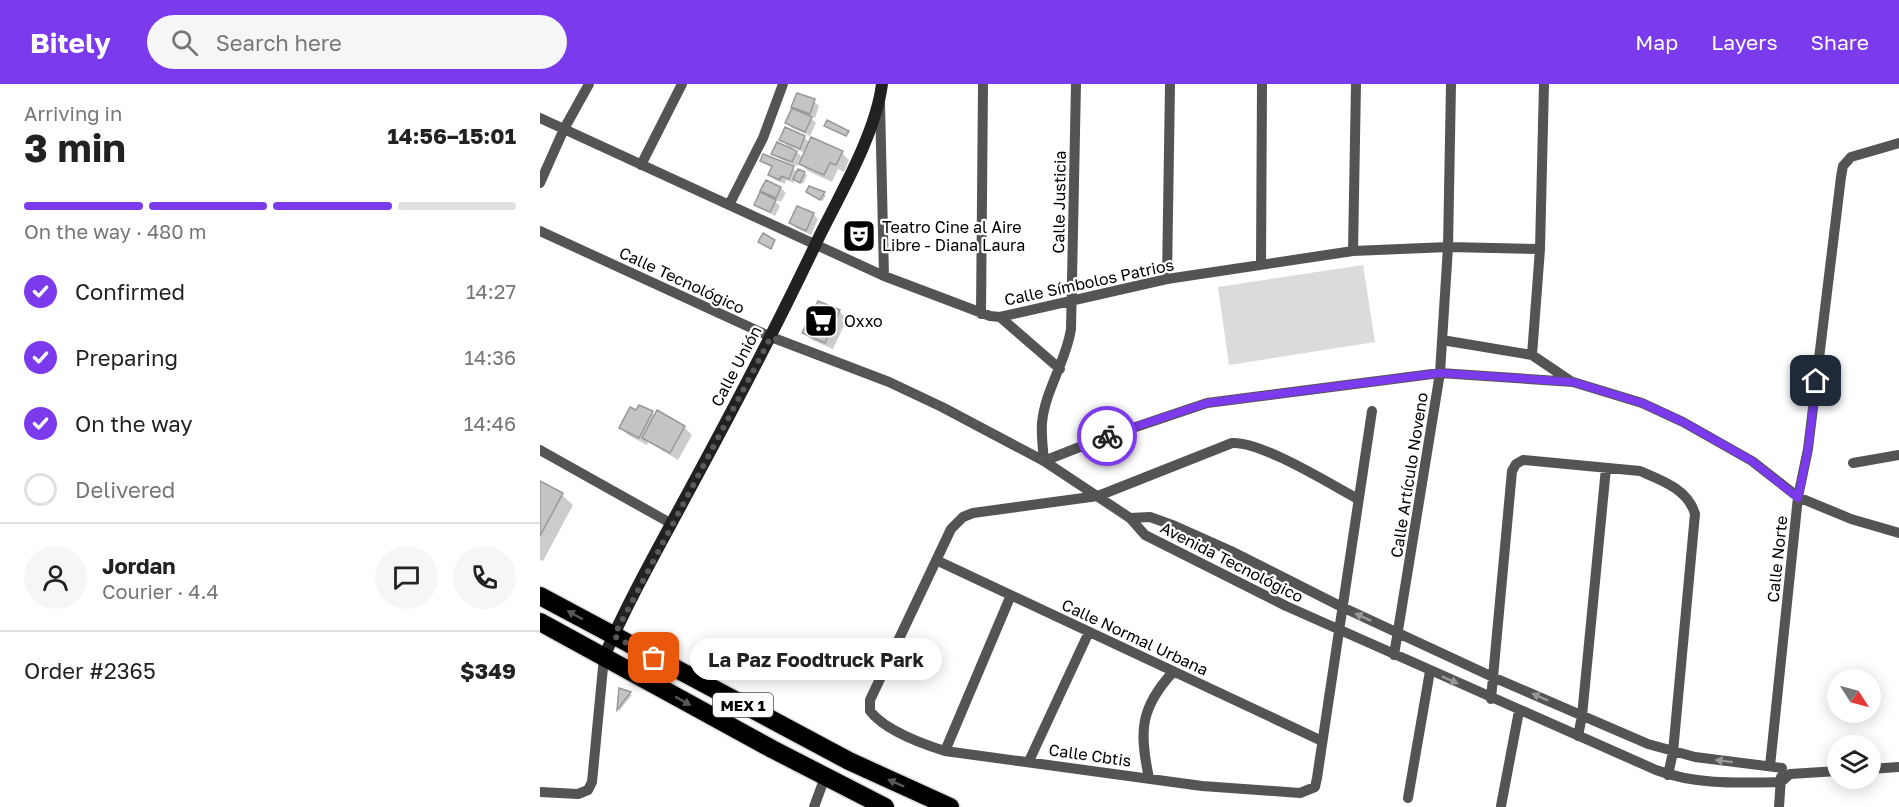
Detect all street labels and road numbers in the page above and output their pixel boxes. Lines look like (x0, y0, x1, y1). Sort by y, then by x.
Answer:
street label: Calle Justicia (1048, 150, 1070, 254)
street label: Calle Tecnológico (616, 242, 748, 318)
street label: Calle Símbolos Patrios (1002, 254, 1176, 310)
street label: Calle Unión (706, 322, 766, 410)
street label: Calle Artículo Noveno (1386, 391, 1432, 559)
street label: Calle Norte (1762, 515, 1792, 603)
street label: Avenida Tecnológico (1157, 517, 1307, 607)
street label: Calle Normal Urbana (1059, 594, 1211, 680)
road number: MEX 1 (713, 693, 773, 717)
street label: Calle Cbtis (1047, 739, 1133, 771)

